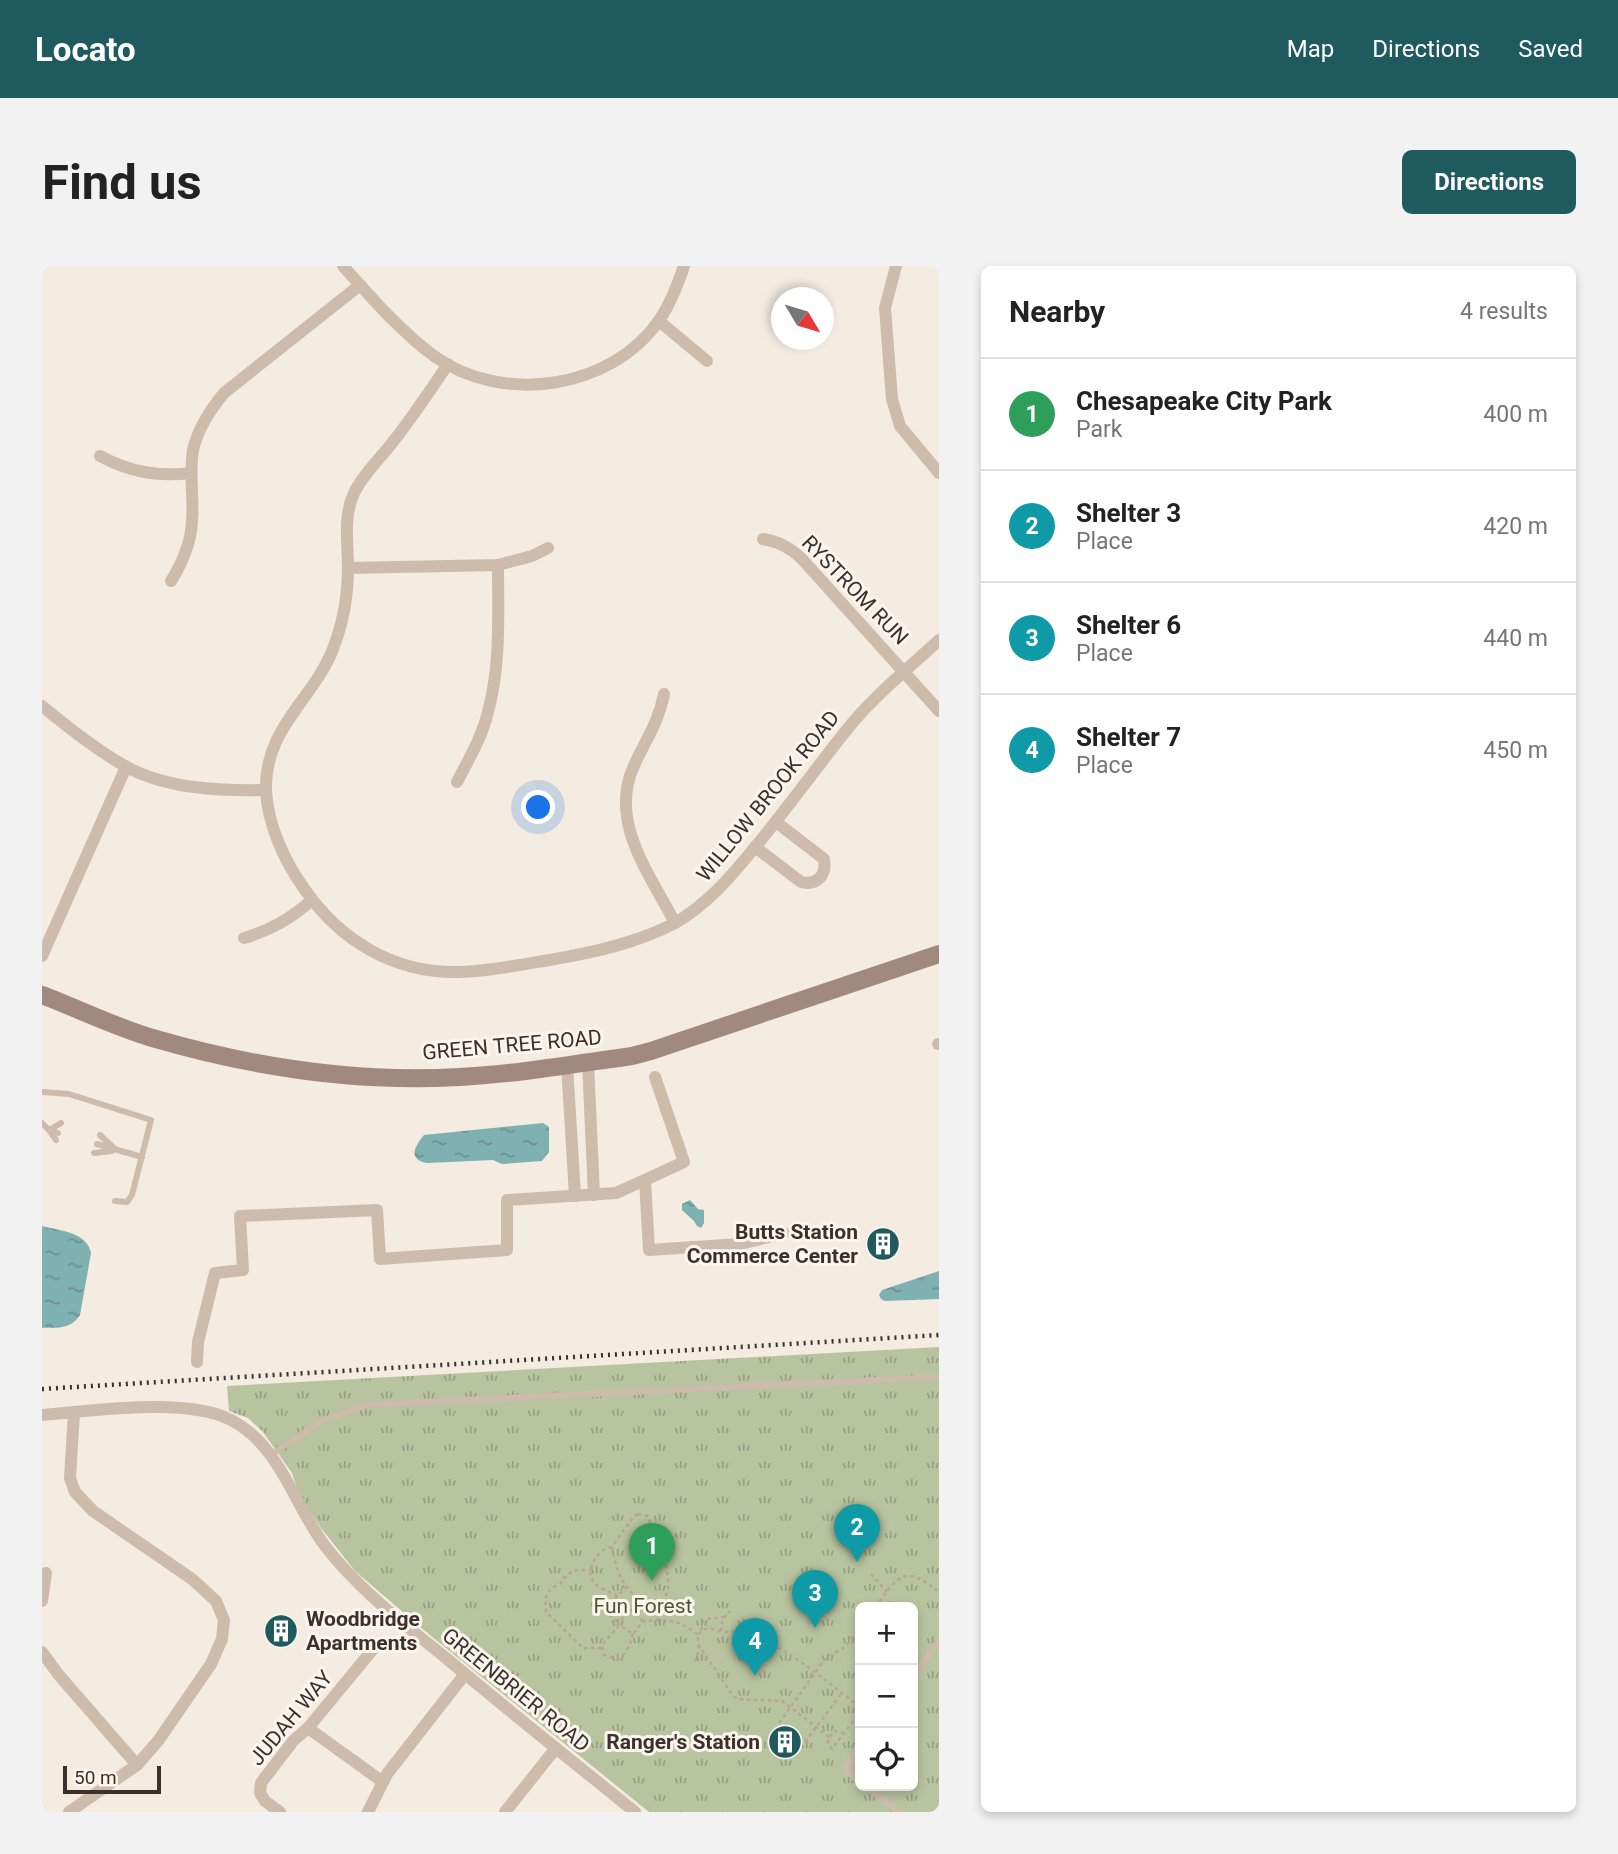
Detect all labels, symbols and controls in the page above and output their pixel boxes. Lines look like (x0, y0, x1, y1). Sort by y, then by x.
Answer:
text: Locato (35, 30, 136, 69)
text: Map (1287, 35, 1334, 63)
text: Directions (1372, 35, 1480, 63)
text: Saved (1518, 35, 1583, 63)
button: Directions (1402, 150, 1576, 214)
text: Find us (42, 154, 202, 211)
north arrow (771, 287, 834, 350)
text: Nearby (1009, 294, 1105, 329)
text: 4 results (1460, 298, 1548, 325)
text: Chesapeake City Park (1076, 386, 1332, 416)
text: 1 (1025, 401, 1039, 428)
text: 400 m (1483, 401, 1548, 428)
text: Park (1076, 416, 1122, 443)
text: Shelter 3 (1076, 498, 1181, 528)
text: 2 (1025, 513, 1039, 540)
text: 420 m (1483, 513, 1548, 540)
text: Place (1076, 528, 1133, 555)
street label: RYSTROM RUN (797, 530, 913, 650)
text: Shelter 6 (1076, 610, 1181, 640)
text: 3 (1025, 625, 1039, 652)
text: 440 m (1483, 625, 1548, 652)
text: Place (1076, 640, 1133, 667)
street label: WILLOW BROOK ROAD (692, 706, 844, 886)
text: Shelter 7 (1076, 722, 1181, 752)
text: 4 (1025, 737, 1039, 764)
text: 450 m (1483, 737, 1548, 764)
text: Place (1076, 752, 1133, 779)
your location (521, 790, 555, 824)
street label: GREEN TREE ROAD (421, 1025, 603, 1065)
place label: Butts Station Commerce Center (687, 1220, 858, 1268)
building icon: Butts Station Commerce Center (864, 1225, 902, 1263)
pin: 2 (834, 1504, 880, 1562)
pin: 1 (629, 1523, 675, 1581)
pin: 3 (792, 1570, 838, 1628)
park label: Fun Forest (594, 1594, 693, 1618)
map controls (855, 1602, 918, 1791)
button: + (855, 1602, 918, 1665)
place label: Woodbridge Apartments (306, 1607, 420, 1655)
building icon: Woodbridge Apartments (262, 1612, 300, 1650)
pin: 4 (732, 1618, 778, 1676)
street label: GREENBRIER ROAD (438, 1623, 594, 1757)
street label: JUDAH WAY (244, 1665, 338, 1770)
button: − (855, 1665, 918, 1728)
building icon: Ranger's Station (766, 1723, 804, 1761)
button: locate (855, 1728, 918, 1791)
place label: Ranger's Station (606, 1730, 760, 1754)
scale bar (63, 1763, 161, 1795)
text: 50 m (74, 1766, 117, 1789)

